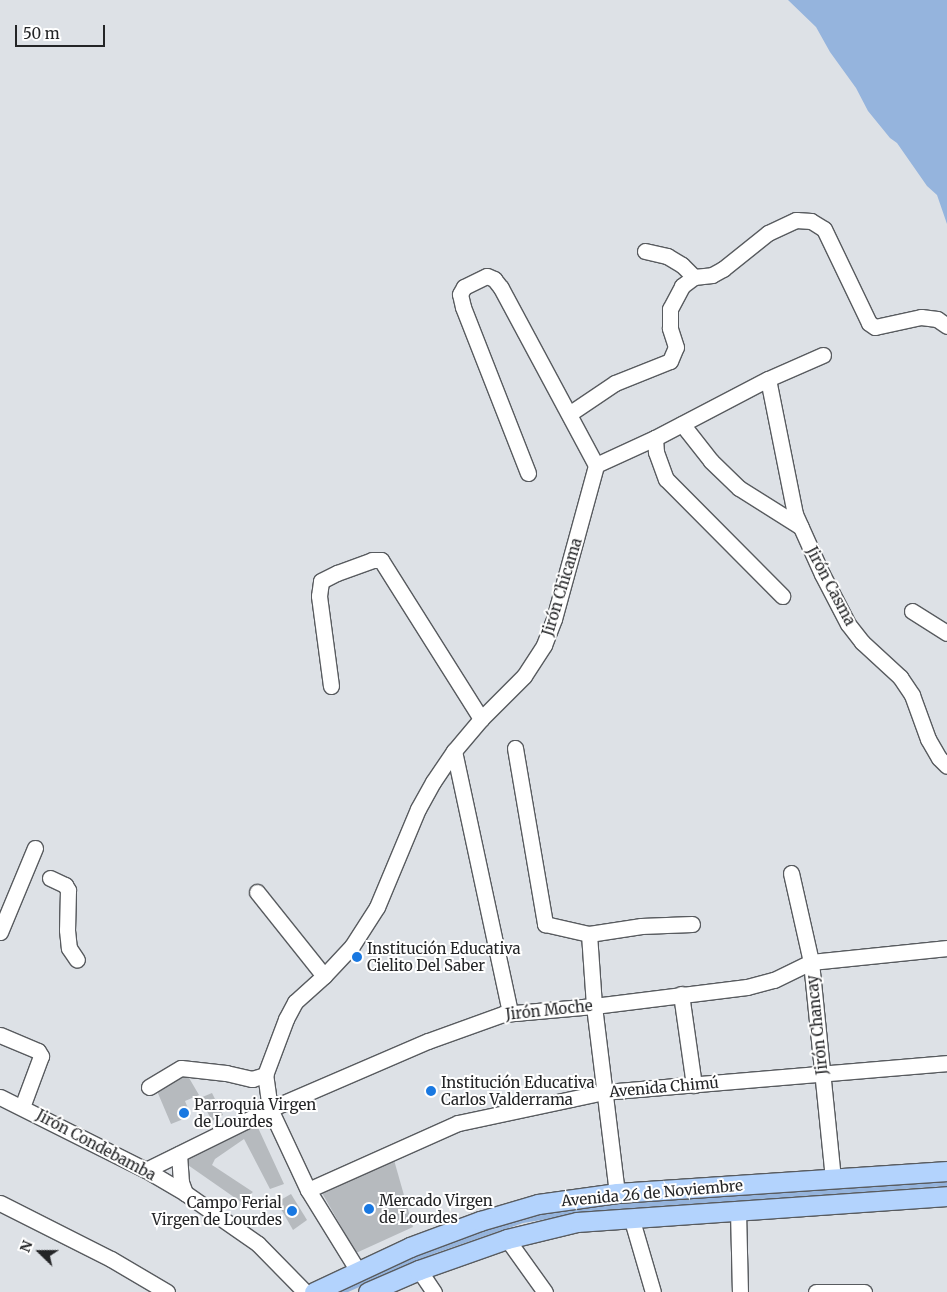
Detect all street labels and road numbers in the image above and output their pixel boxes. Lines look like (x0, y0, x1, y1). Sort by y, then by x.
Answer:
street label: Jirón Chicama (539, 536, 585, 638)
street label: Jirón Casma (803, 543, 859, 629)
street label: Jirón Chancay (803, 974, 831, 1076)
street label: Jirón Moche (504, 996, 594, 1024)
street label: Avenida Chimú (609, 1073, 719, 1101)
street label: Jirón Condebamba (33, 1106, 159, 1184)
street label: Avenida 26 de Noviembre (560, 1176, 744, 1210)

